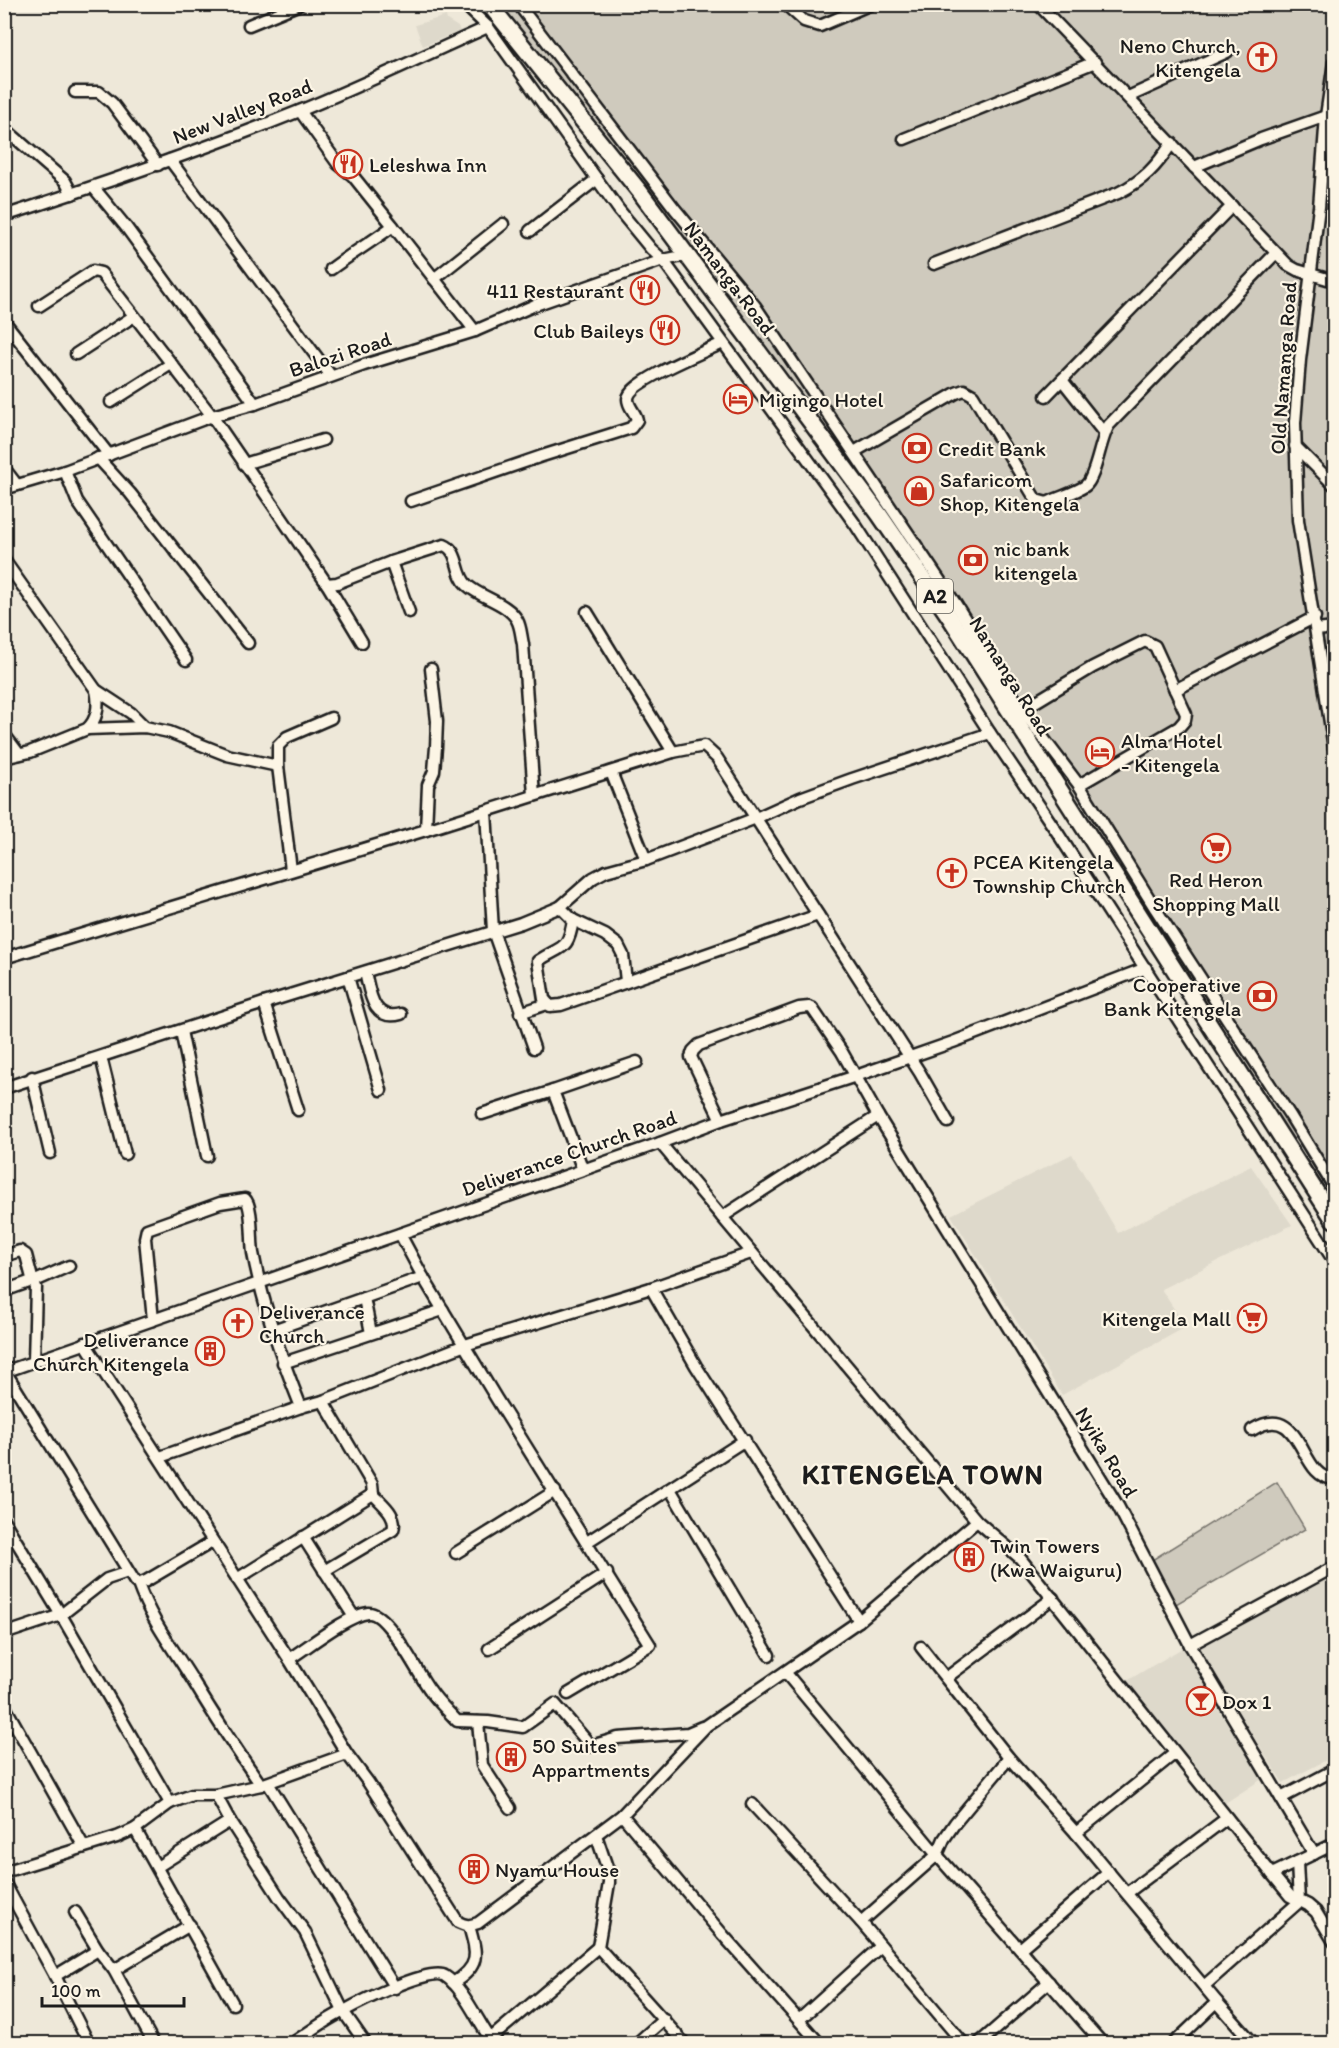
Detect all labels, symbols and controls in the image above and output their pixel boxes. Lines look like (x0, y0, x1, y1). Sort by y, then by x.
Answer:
place label: Neno Church, Kitengela (1120, 33, 1241, 82)
church icon: Neno Church, Kitengela (1246, 41, 1278, 73)
street label: New Valley Road (169, 73, 315, 149)
restaurant icon: Leleshwa Inn (332, 148, 364, 180)
place label: Leleshwa Inn (369, 152, 487, 177)
street label: Namanga Road (679, 216, 781, 340)
restaurant icon: 411 Restaurant (629, 274, 661, 306)
place label: 411 Restaurant (486, 278, 624, 303)
street label: Old Namanga Road (1264, 280, 1302, 455)
restaurant icon: Club Baileys (649, 314, 681, 346)
place label: Club Baileys (533, 318, 644, 343)
street label: Balozi Road (286, 326, 395, 382)
hotel icon: Migingo Hotel (722, 383, 754, 415)
place label: Migingo Hotel (759, 387, 883, 412)
bank icon: Credit Bank (901, 432, 933, 464)
place label: Credit Bank (938, 436, 1046, 461)
place label: Safaricom Shop, Kitengela (940, 467, 1079, 516)
shop icon: Safaricom Shop, Kitengela (903, 475, 935, 507)
place label: nic bank kitengela (994, 536, 1078, 585)
bank icon: nic bank kitengela (957, 544, 989, 576)
road number: A2 (917, 579, 953, 613)
street label: Namanga Road (964, 612, 1058, 741)
place label: Alma Hotel - Kitengela (1121, 728, 1222, 777)
hotel icon: Alma Hotel - Kitengela (1084, 736, 1116, 768)
supermarket icon: Red Heron Shopping Mall (1200, 832, 1232, 864)
place label: PCEA Kitengela Township Church (973, 849, 1126, 898)
church icon: PCEA Kitengela Township Church (936, 857, 968, 889)
place label: Red Heron Shopping Mall (1152, 867, 1280, 916)
place label: Cooperative Bank Kitengela (1104, 972, 1241, 1021)
bank icon: Cooperative Bank Kitengela (1246, 980, 1278, 1012)
street label: Deliverance Church Road (458, 1104, 680, 1202)
place label: Deliverance Church (259, 1299, 365, 1348)
supermarket icon: Kitengela Mall (1236, 1302, 1268, 1334)
place label: Kitengela Mall (1102, 1306, 1231, 1331)
church icon: Deliverance Church (222, 1307, 254, 1339)
place label: Deliverance Church Kitengela (33, 1327, 189, 1376)
building icon: Deliverance Church Kitengela (194, 1335, 226, 1367)
street label: Nyika Road (1070, 1402, 1144, 1502)
district label: KITENGELA TOWN (802, 1458, 1044, 1491)
place label: Twin Towers (Kwa Waiguru) (990, 1533, 1122, 1582)
building icon: Twin Towers (Kwa Waiguru) (953, 1541, 985, 1573)
bar icon: Dox 1 (1185, 1685, 1217, 1717)
place label: Dox 1 (1222, 1689, 1272, 1714)
place label: 50 Suites Appartments (532, 1733, 650, 1782)
building icon: 50 Suites Appartments (495, 1741, 527, 1773)
building icon: Nyamu House (458, 1853, 490, 1885)
place label: Nyamu House (495, 1857, 619, 1882)
scale bar (42, 1970, 184, 2008)
text: 100 m (51, 1980, 101, 2002)

